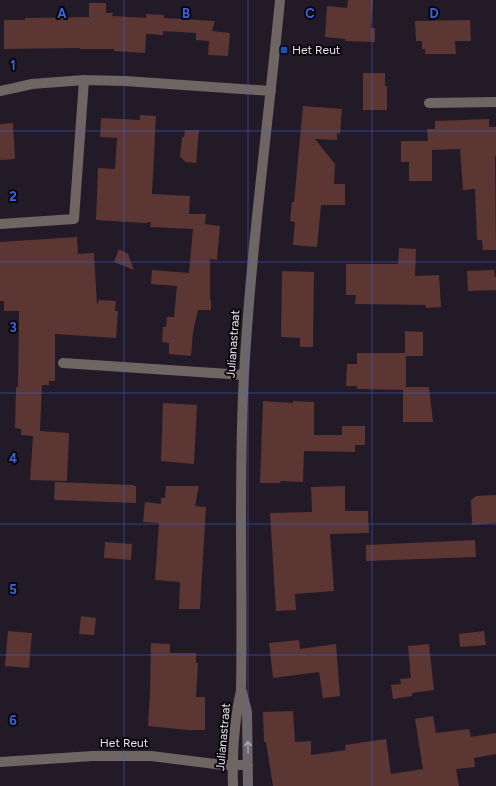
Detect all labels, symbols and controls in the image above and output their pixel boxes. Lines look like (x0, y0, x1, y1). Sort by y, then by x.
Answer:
text: A (57, 6, 67, 21)
text: B (182, 6, 190, 21)
text: C (305, 6, 315, 21)
text: D (429, 6, 439, 21)
place label: Het Reut (292, 43, 341, 57)
marker: Het Reut (279, 45, 289, 55)
text: 1 (10, 58, 16, 73)
text: 2 (9, 189, 17, 204)
street label: Julianastraat (224, 309, 242, 379)
text: 3 (9, 320, 17, 335)
text: 4 (9, 451, 17, 466)
text: 5 (9, 582, 17, 597)
street label: Julianastraat (213, 702, 233, 772)
text: 6 (9, 713, 17, 728)
street label: Het Reut (100, 736, 149, 750)
one-way arrow (244, 741, 251, 754)

